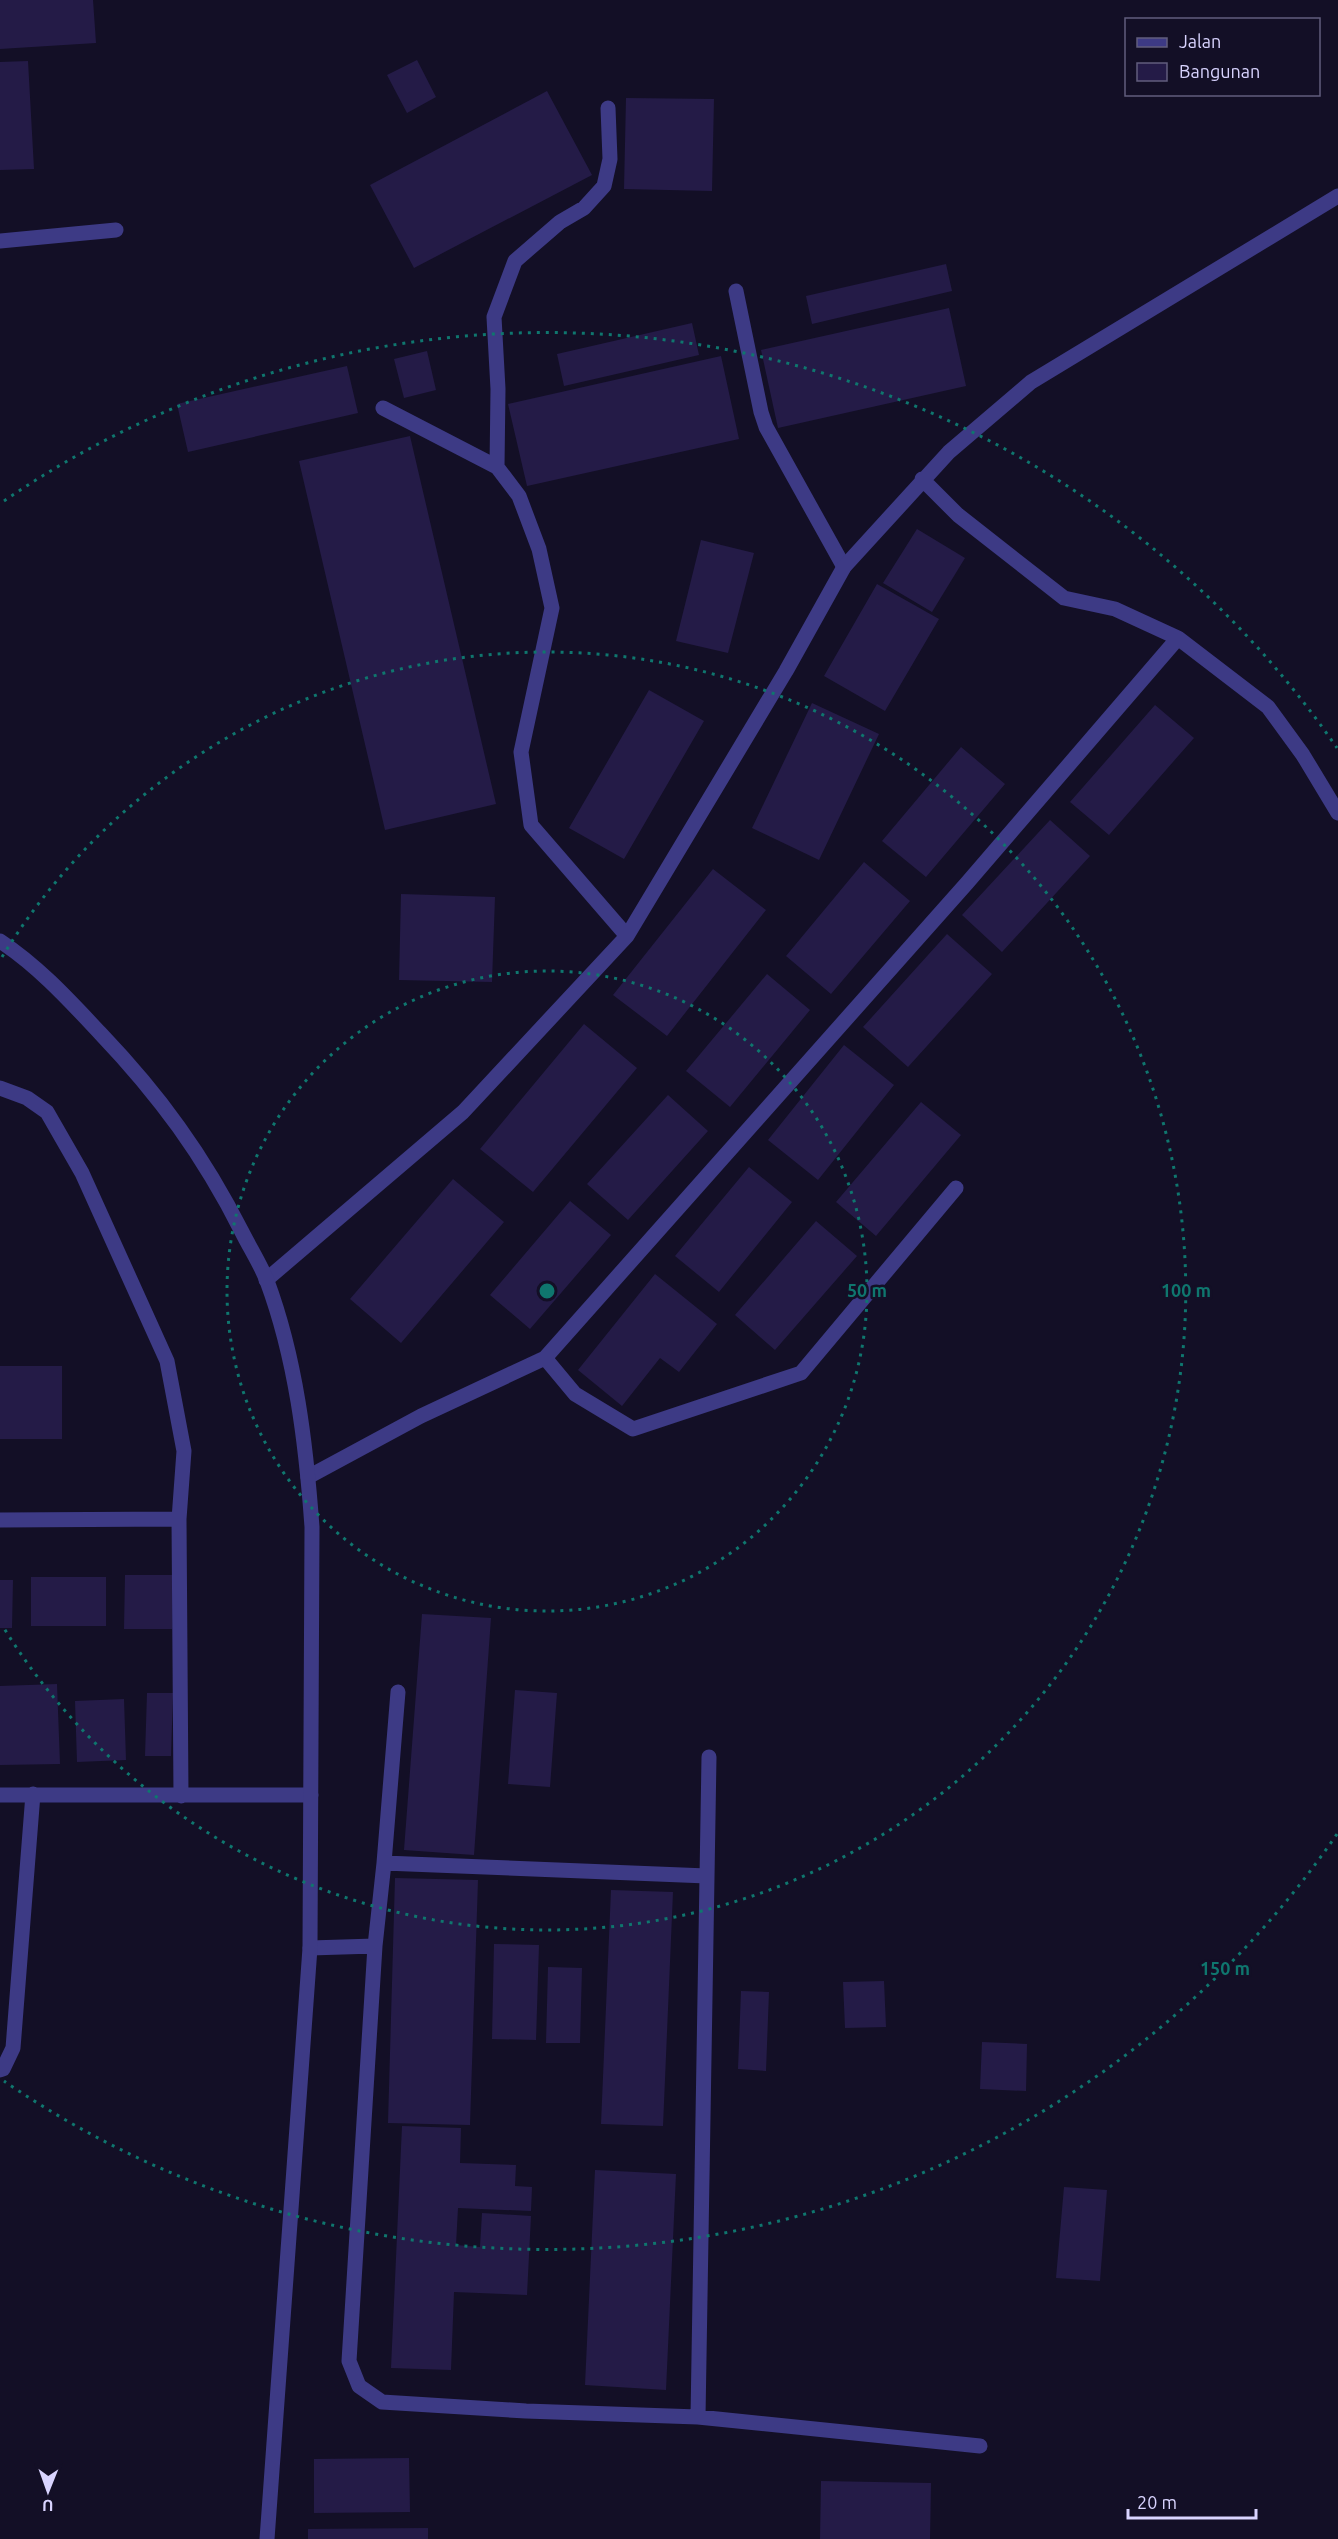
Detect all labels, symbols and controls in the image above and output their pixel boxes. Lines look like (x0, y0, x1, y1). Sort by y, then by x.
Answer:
legend (1125, 18, 1320, 96)
text: Jalan (1179, 31, 1221, 51)
text: Bangunan (1179, 61, 1260, 81)
text: 50 m (847, 1280, 887, 1300)
text: 100 m (1161, 1280, 1211, 1300)
centre of rings (537, 1281, 557, 1301)
text: 150 m (1200, 1958, 1250, 1978)
north arrow (18, 2461, 78, 2521)
scale bar (1128, 2482, 1256, 2520)
text: 20 m (1137, 2492, 1177, 2512)
text: U (42, 2497, 54, 2515)

